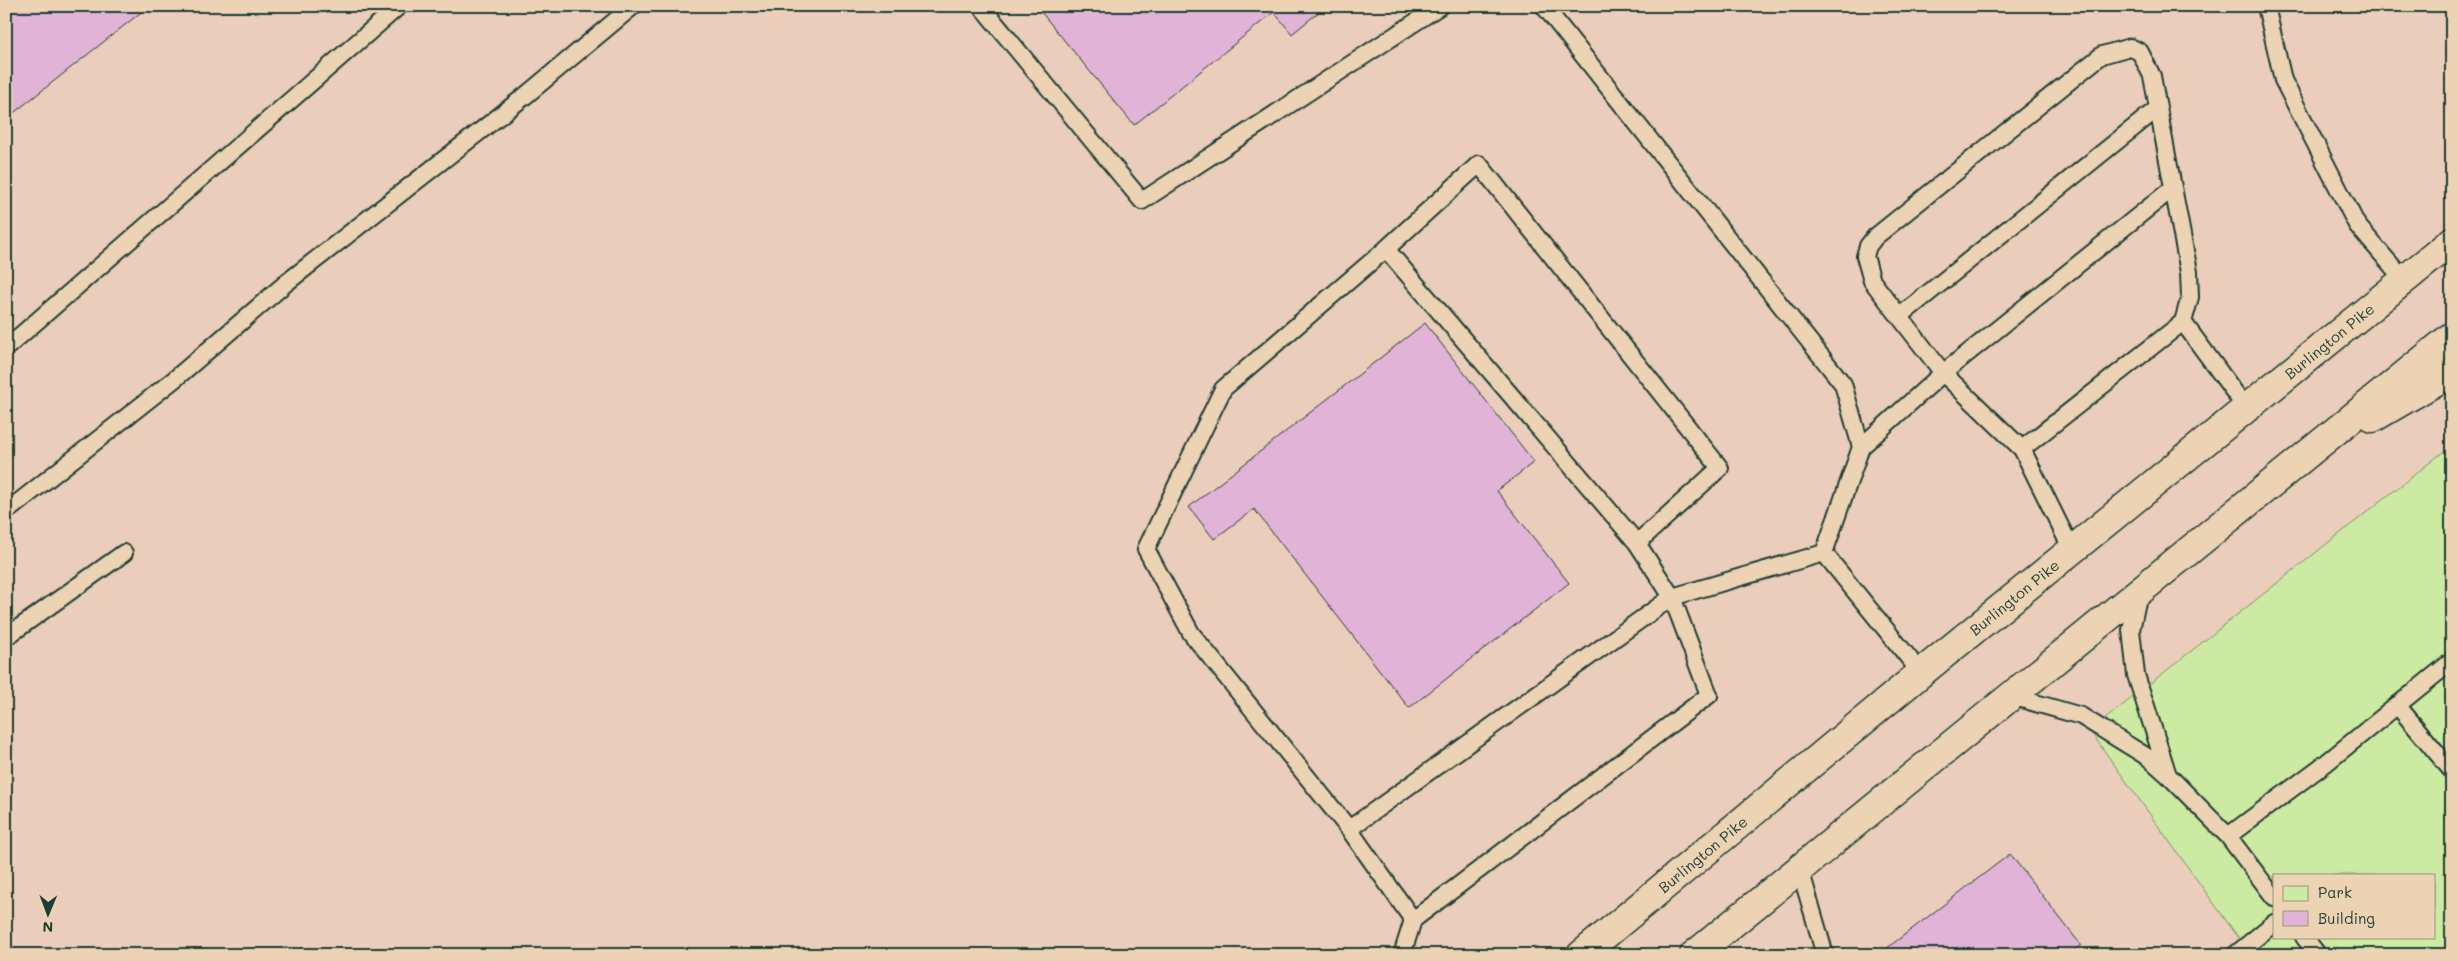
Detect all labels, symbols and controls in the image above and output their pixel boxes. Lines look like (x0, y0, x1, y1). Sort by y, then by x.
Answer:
street label: Burlington Pike (2280, 298, 2378, 383)
street label: Burlington Pike (1965, 555, 2063, 640)
street label: Burlington Pike (1654, 811, 1751, 897)
legend (2273, 874, 2436, 938)
text: Park (2318, 882, 2352, 902)
north arrow (22, 888, 72, 938)
text: Building (2318, 908, 2375, 928)
text: N (42, 918, 53, 937)

